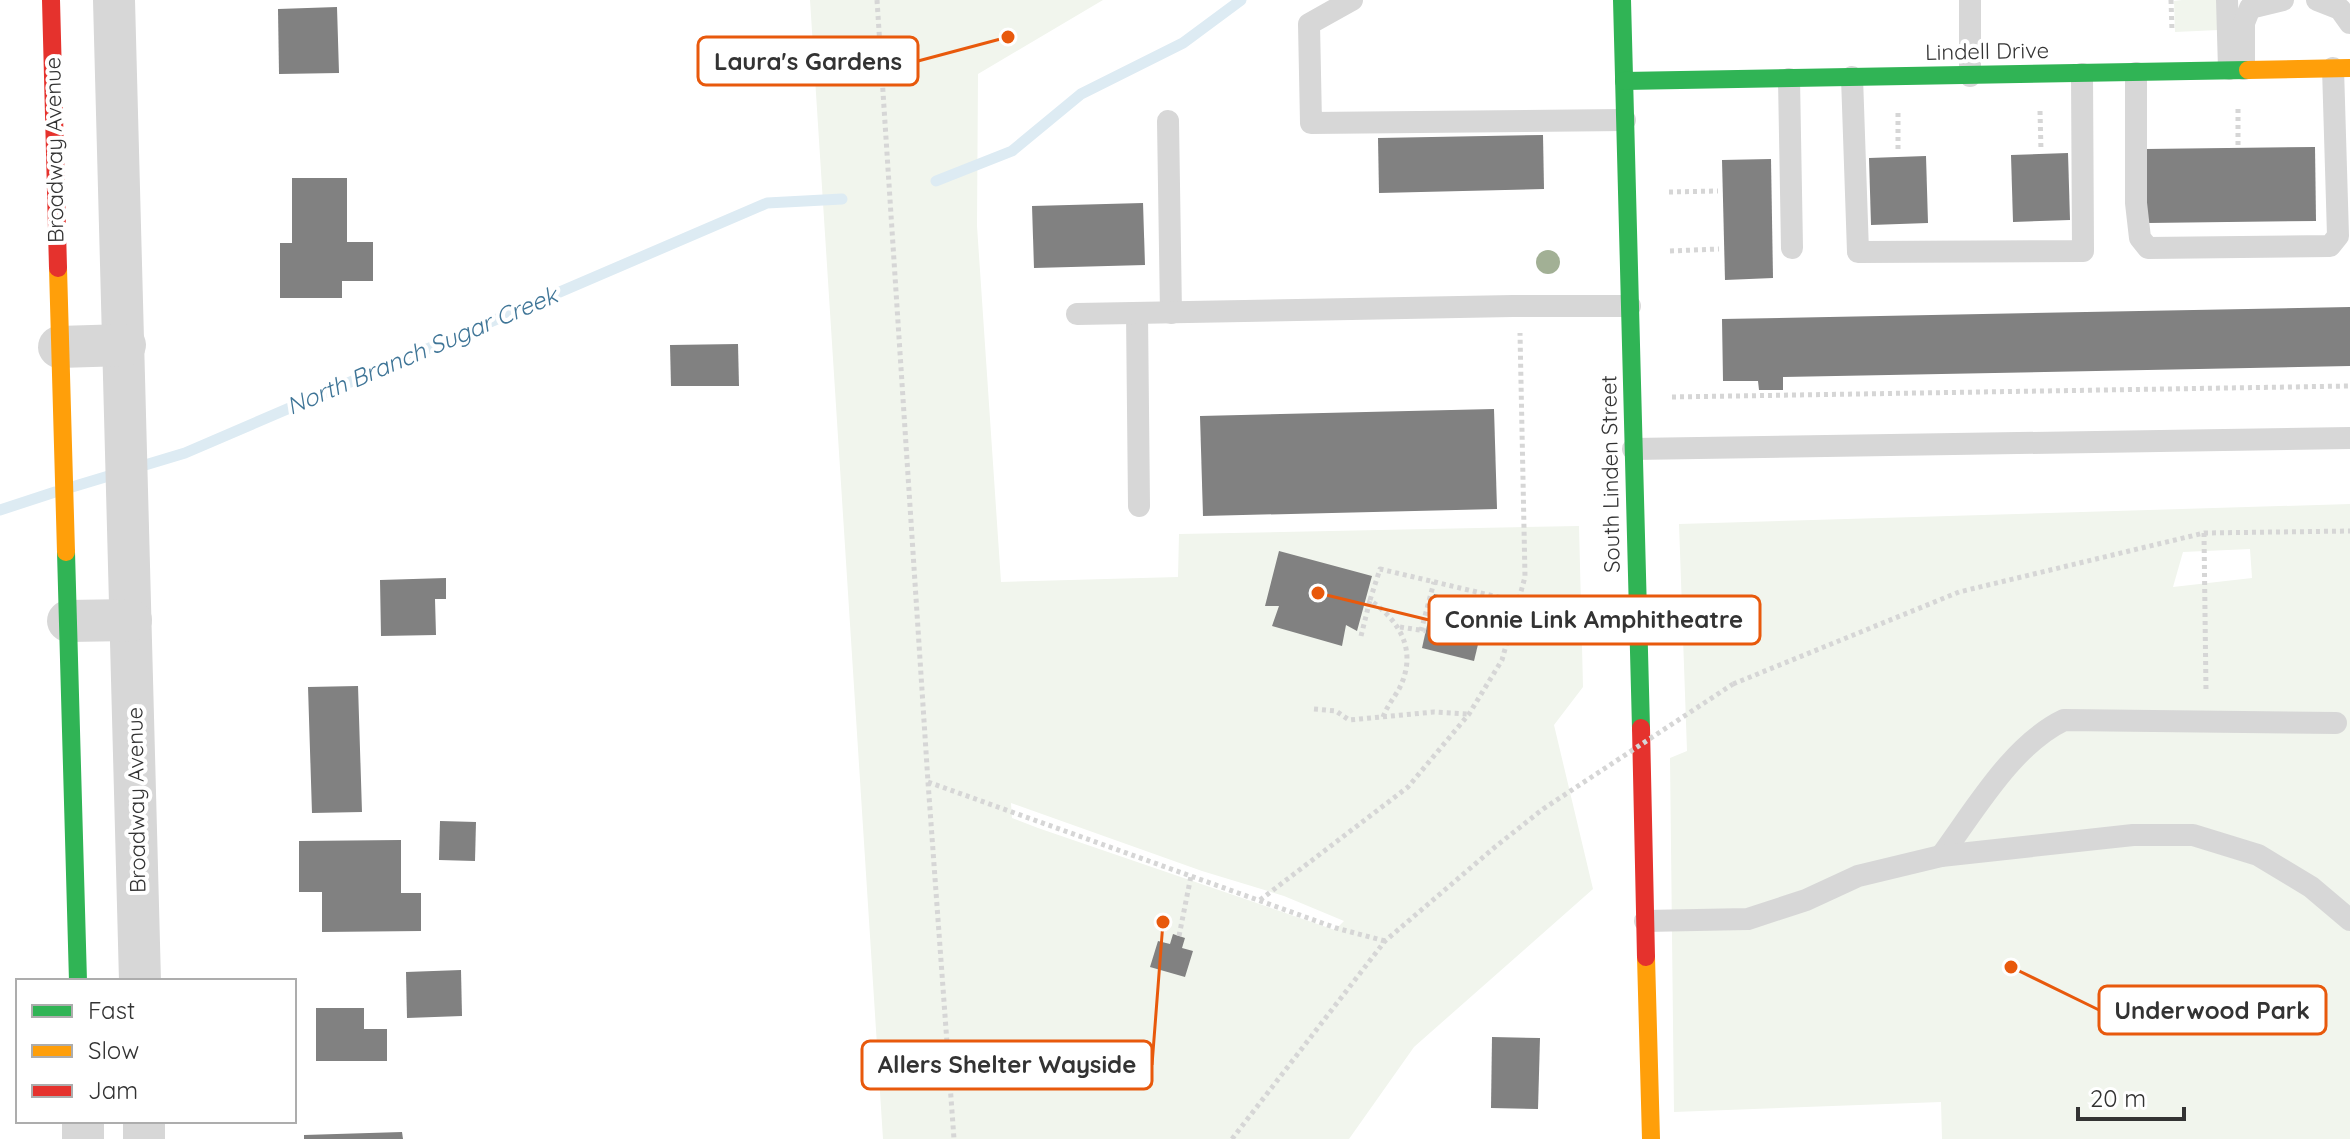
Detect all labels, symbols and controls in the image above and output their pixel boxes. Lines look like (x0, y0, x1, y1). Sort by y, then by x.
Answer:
street label: Lindell Drive (1925, 36, 2049, 66)
callout: Laura's Gardens (698, 37, 918, 85)
text: Laura's Gardens (714, 46, 902, 76)
street label: Broadway Avenue (38, 57, 70, 243)
water label: North Branch Sugar Creek (282, 278, 564, 421)
street label: South Linden Street (1594, 375, 1626, 573)
callout: Connie Link Amphitheatre (1429, 596, 1760, 644)
text: Connie Link Amphitheatre (1445, 604, 1743, 634)
street label: Broadway Avenue (120, 707, 152, 893)
legend (16, 979, 296, 1123)
callout: Underwood Park (2099, 986, 2326, 1034)
text: Fast (88, 995, 135, 1025)
text: Underwood Park (2114, 995, 2310, 1025)
text: Slow (88, 1035, 139, 1065)
callout: Allers Shelter Wayside (862, 1041, 1152, 1089)
text: Allers Shelter Wayside (878, 1049, 1136, 1079)
scale bar (2078, 1071, 2184, 1121)
text: Jam (88, 1075, 138, 1105)
text: 20 m (2090, 1083, 2146, 1113)

